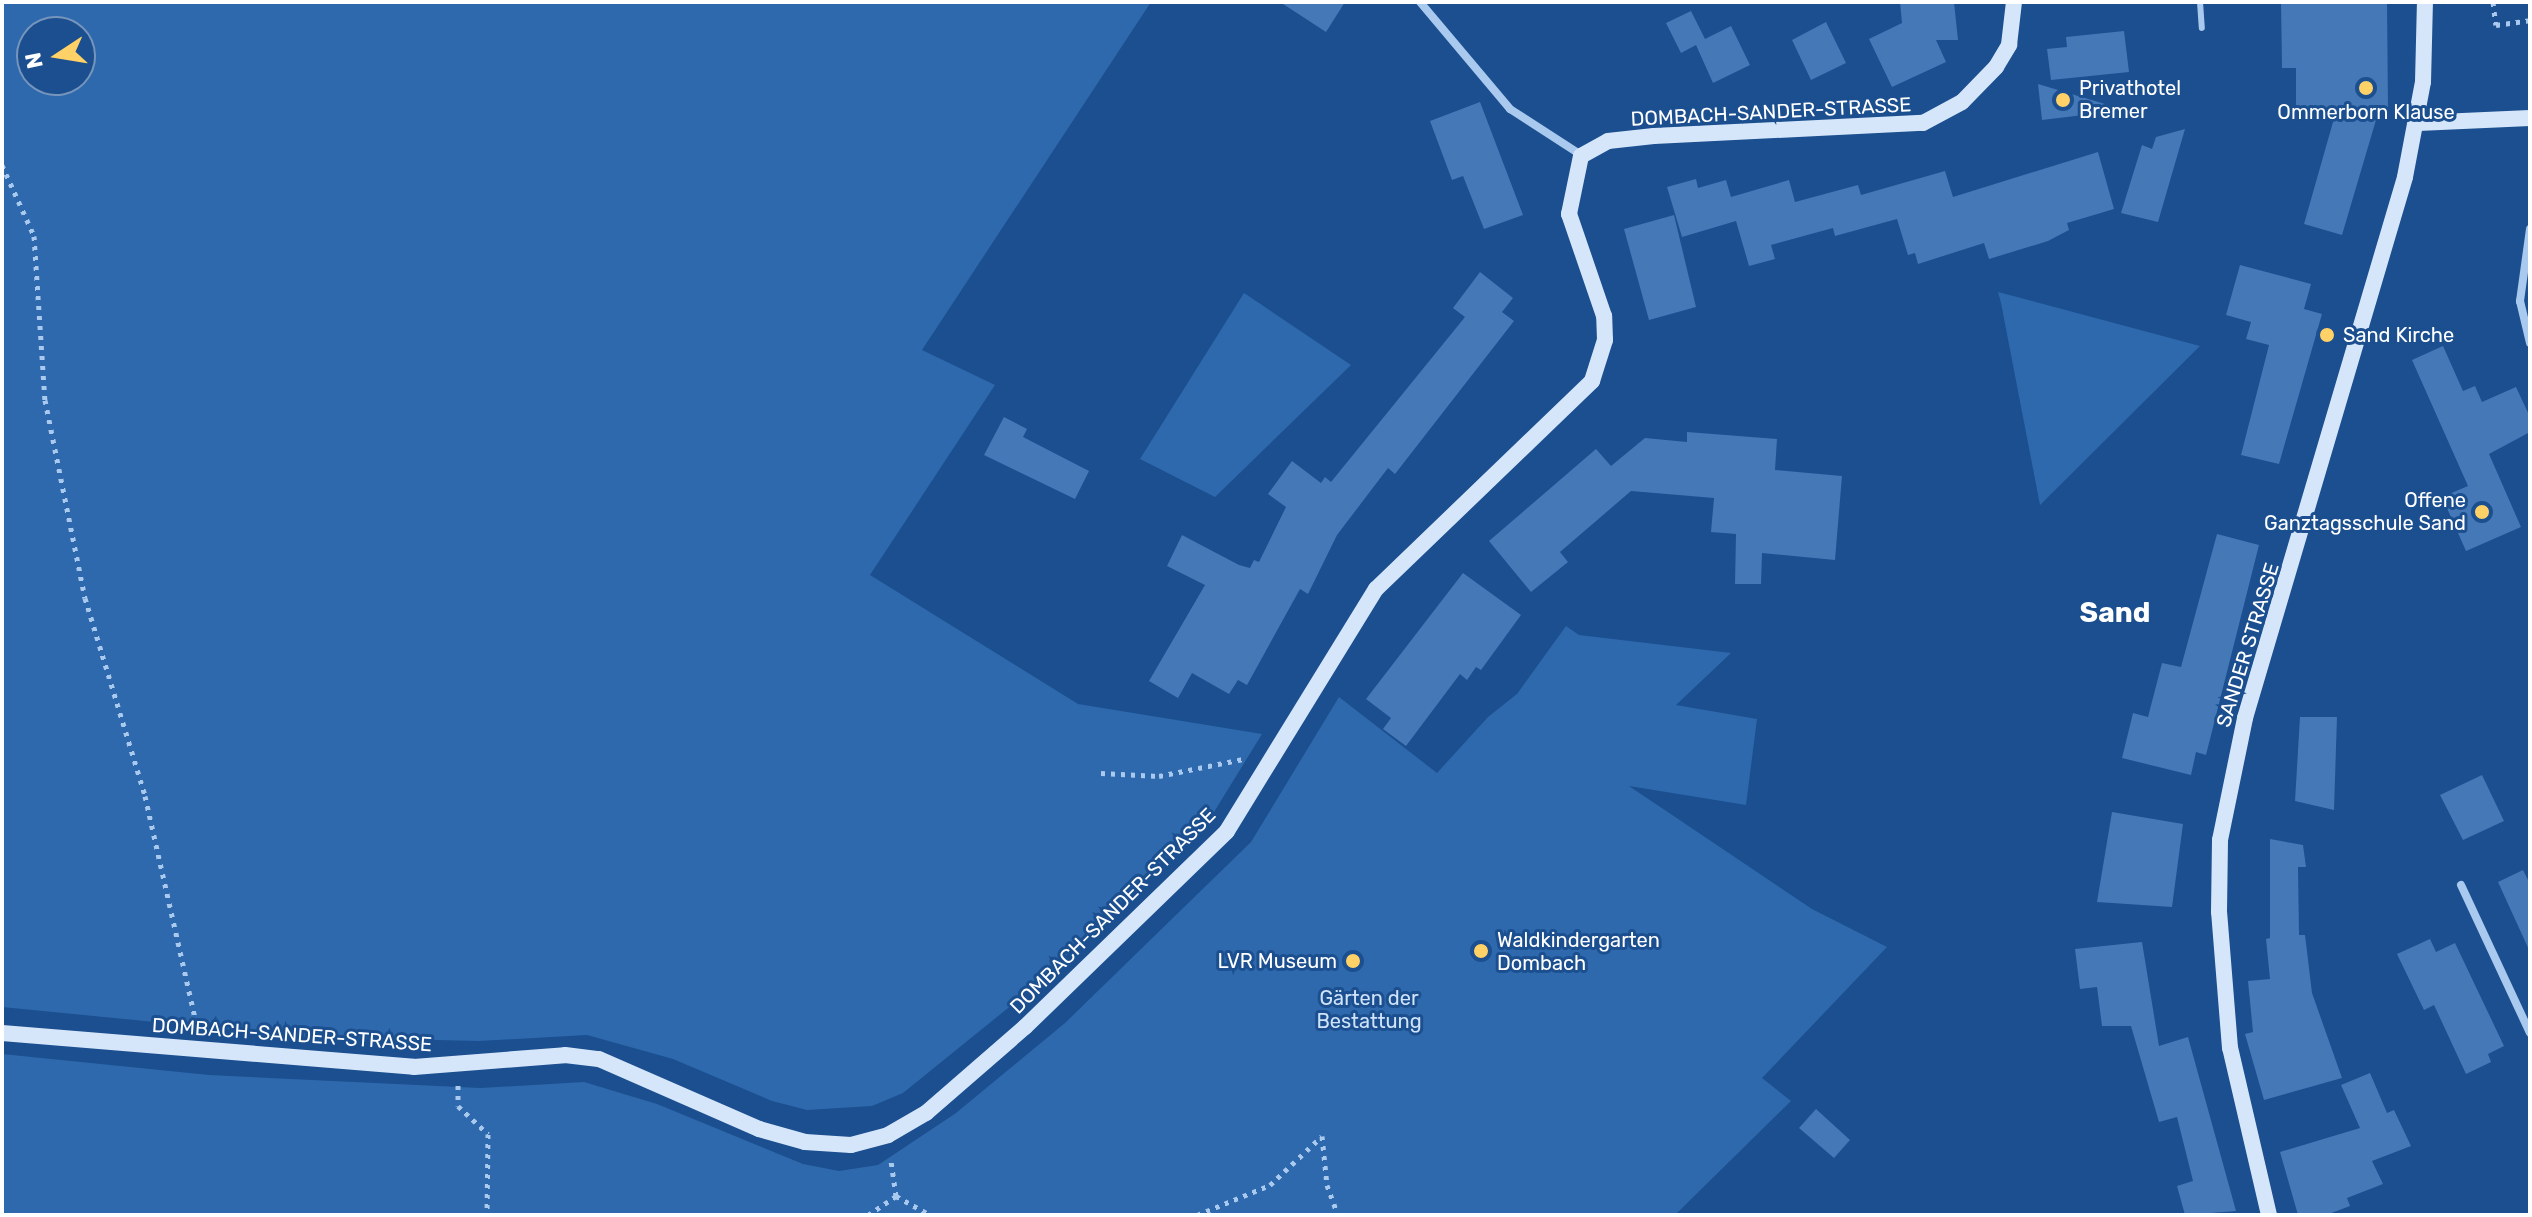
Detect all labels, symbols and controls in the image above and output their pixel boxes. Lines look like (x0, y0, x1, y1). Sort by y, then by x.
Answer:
north arrow (16, 16, 96, 96)
text: N (19, 50, 49, 71)
place label: Privathotel Bremer (2079, 76, 2181, 123)
marker: Ommerborn Klause (2357, 79, 2375, 97)
marker: Privathotel Bremer (2054, 91, 2072, 109)
street label: DOMBACH-SANDER-STRASSE (1630, 93, 1912, 131)
place label: Ommerborn Klause (2277, 100, 2455, 124)
place label: Sand Kirche (2343, 323, 2454, 347)
marker: Sand Kirche (2318, 326, 2336, 344)
place label: Offene Ganztagsschule Sand (2264, 488, 2466, 535)
marker: Offene Ganztagsschule Sand (2473, 503, 2491, 521)
street label: SANDER STRASSE (2212, 560, 2284, 730)
district label: Sand (2080, 596, 2150, 630)
street label: DOMBACH-SANDER-STRASSE (1005, 803, 1221, 1019)
place label: Waldkindergarten Dombach (1497, 928, 1660, 975)
marker: Waldkindergarten Dombach (1472, 942, 1490, 960)
place label: LVR Museum (1217, 949, 1337, 973)
marker: LVR Museum (1344, 952, 1362, 970)
park label: Gärten der Bestattung (1316, 987, 1422, 1034)
street label: DOMBACH-SANDER-STRASSE (151, 1013, 433, 1057)

